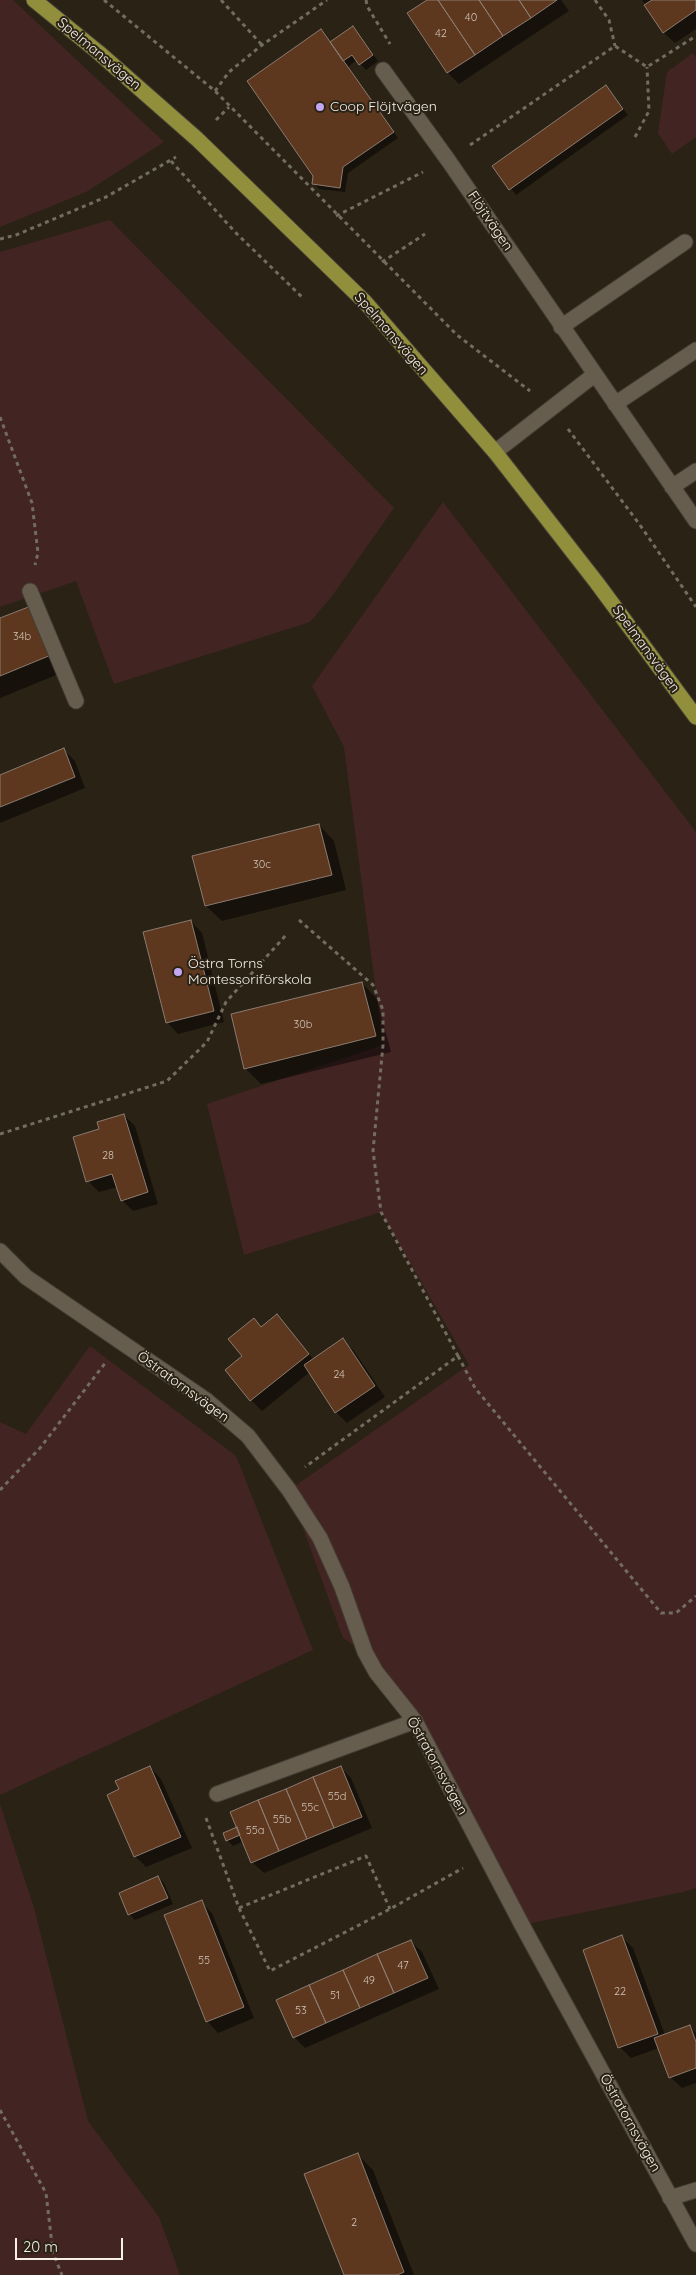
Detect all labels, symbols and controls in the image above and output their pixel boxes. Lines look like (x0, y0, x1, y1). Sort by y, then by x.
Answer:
house number: 40 (465, 11, 477, 25)
street label: Spelmansvägen (54, 14, 144, 94)
house number: 42 (435, 27, 447, 41)
place label: Coop Flöjtvägen (330, 99, 437, 115)
marker: Coop Flöjtvägen (314, 101, 326, 113)
street label: Flöjtvägen (464, 188, 516, 254)
street label: Spelmansvägen (351, 289, 431, 379)
street label: Spelmansvägen (609, 602, 683, 696)
house number: 34b (13, 630, 31, 644)
house number: 30c (253, 858, 271, 872)
place label: Östra Torns Montessoriförskola (188, 956, 311, 989)
marker: Östra Torns Montessoriförskola (172, 966, 184, 978)
house number: 30b (294, 1018, 312, 1032)
house number: 28 (102, 1149, 114, 1163)
street label: Östratornsvägen (134, 1348, 232, 1426)
house number: 24 (333, 1368, 345, 1382)
street label: Östratornsvägen (403, 1714, 471, 1818)
house number: 55d (328, 1790, 346, 1804)
house number: 55c (301, 1801, 319, 1815)
house number: 55b (273, 1813, 291, 1827)
house number: 55a (246, 1824, 264, 1838)
house number: 55 (198, 1954, 210, 1968)
house number: 47 (397, 1959, 409, 1973)
house number: 49 (363, 1974, 375, 1988)
house number: 22 (614, 1985, 626, 1999)
house number: 51 (330, 1989, 340, 2003)
house number: 53 (295, 2004, 307, 2018)
street label: Östratornsvägen (596, 2071, 664, 2175)
house number: 2 (351, 2216, 357, 2230)
scale bar (18, 2228, 125, 2260)
text: 20 m (23, 2237, 58, 2256)

